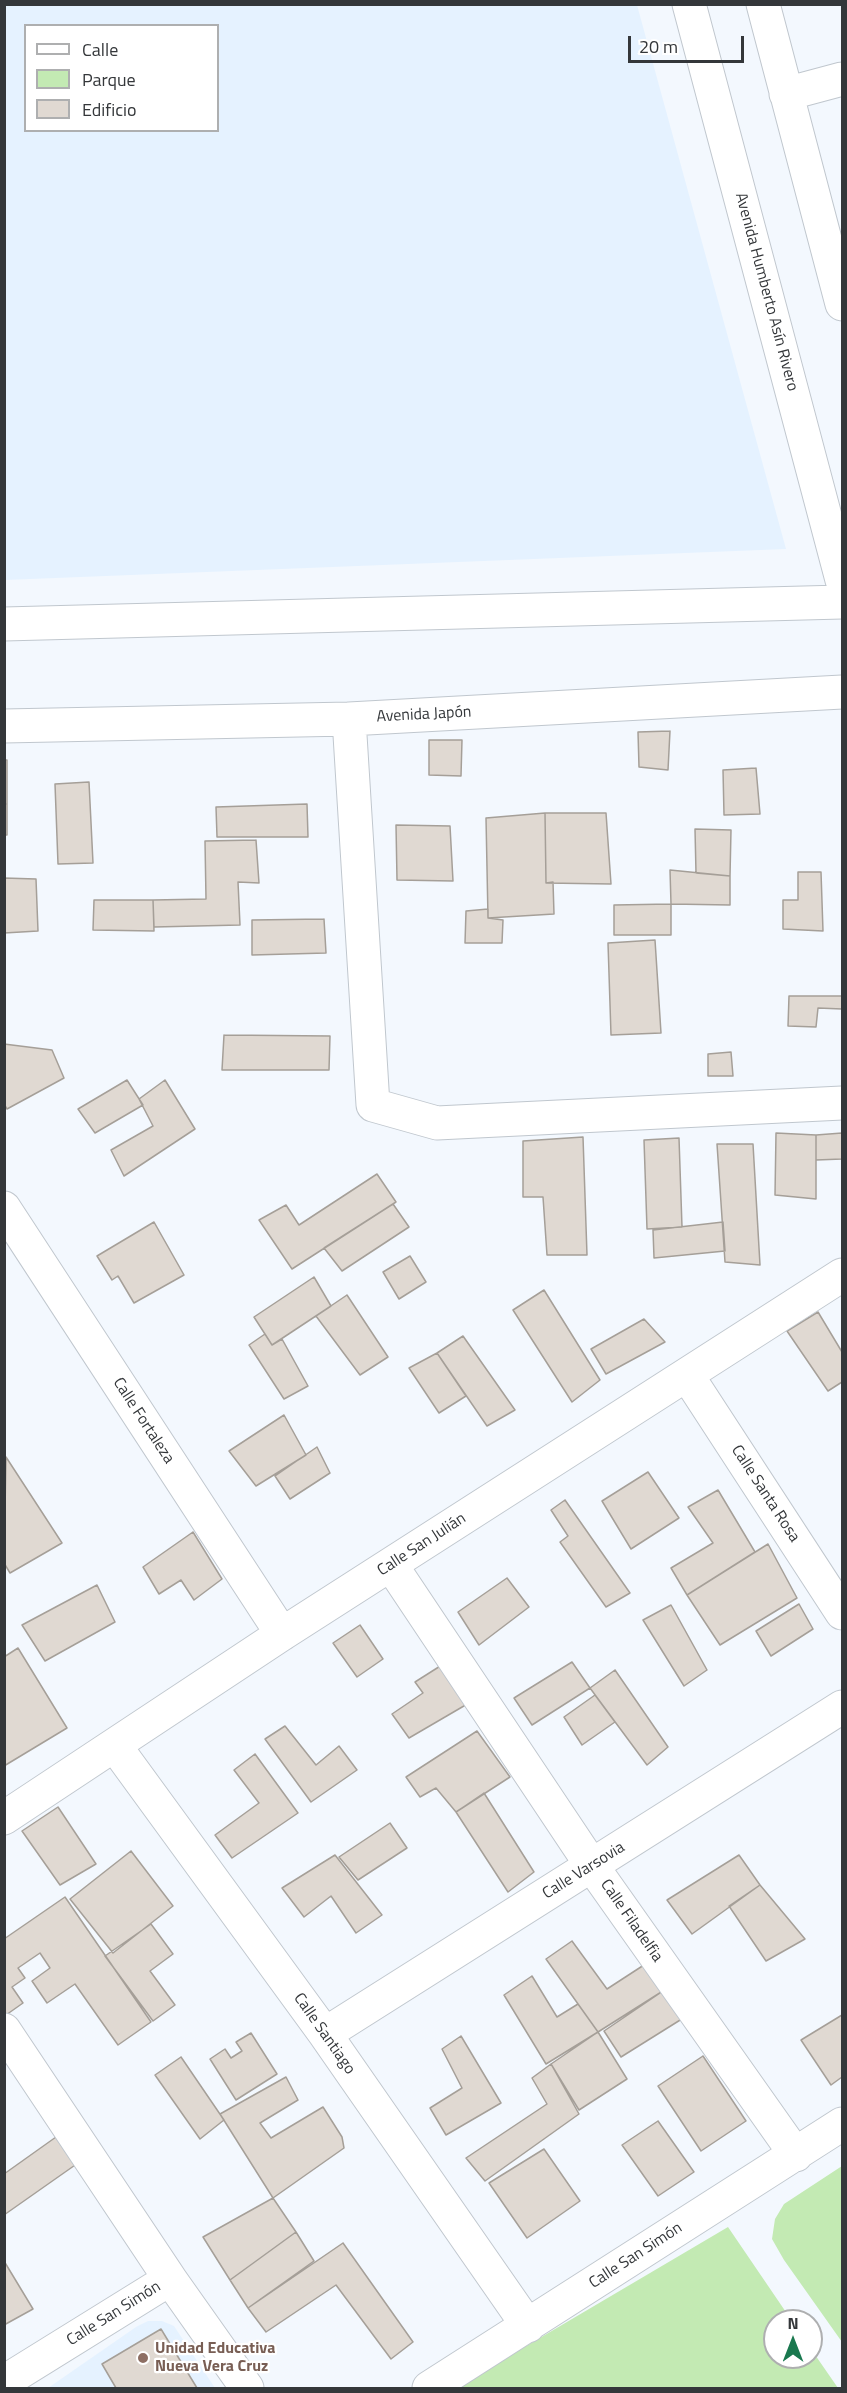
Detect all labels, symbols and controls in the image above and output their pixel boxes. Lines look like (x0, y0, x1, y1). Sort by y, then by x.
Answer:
legend (24, 24, 219, 132)
scale bar (631, 24, 746, 62)
text: 20 m (639, 33, 678, 60)
text: Calle (82, 36, 118, 63)
text: Parque (82, 66, 136, 93)
text: Edificio (82, 96, 136, 123)
street label: Avenida Humberto Asín Rivero (730, 191, 802, 393)
street label: Avenida Japón (376, 703, 472, 727)
street label: Calle Fortaleza (108, 1374, 178, 1468)
street label: Calle Santa Rosa (727, 1442, 803, 1546)
street label: Calle San Julián (374, 1509, 470, 1581)
street label: Calle Varsovia (539, 1838, 629, 1904)
street label: Calle Filadelfia (595, 1876, 667, 1966)
street label: Calle Santiago (289, 1990, 359, 2078)
street label: Calle San Simón (586, 2219, 686, 2293)
street label: Calle San Simón (63, 2277, 165, 2351)
north arrow (763, 2309, 823, 2369)
text: N (787, 2311, 799, 2335)
place label: Unidad Educativa Nueva Vera Cruz (155, 2339, 275, 2377)
marker: Unidad Educativa Nueva Vera Cruz (136, 2351, 150, 2365)

